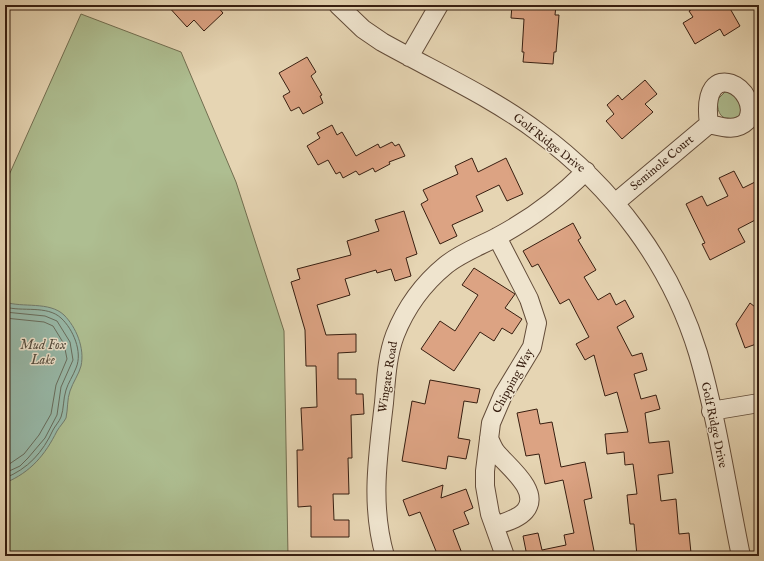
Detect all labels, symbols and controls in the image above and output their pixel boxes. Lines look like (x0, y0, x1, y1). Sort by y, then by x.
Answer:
street label: Golf Ridge Drive (510, 110, 588, 176)
street label: Seminole Court (627, 132, 697, 194)
water label: Mud Fox Lake (20, 337, 67, 369)
street label: Wingate Road (375, 340, 401, 414)
street label: Chipping Way (489, 346, 538, 416)
street label: Golf Ridge Drive (698, 381, 731, 470)

